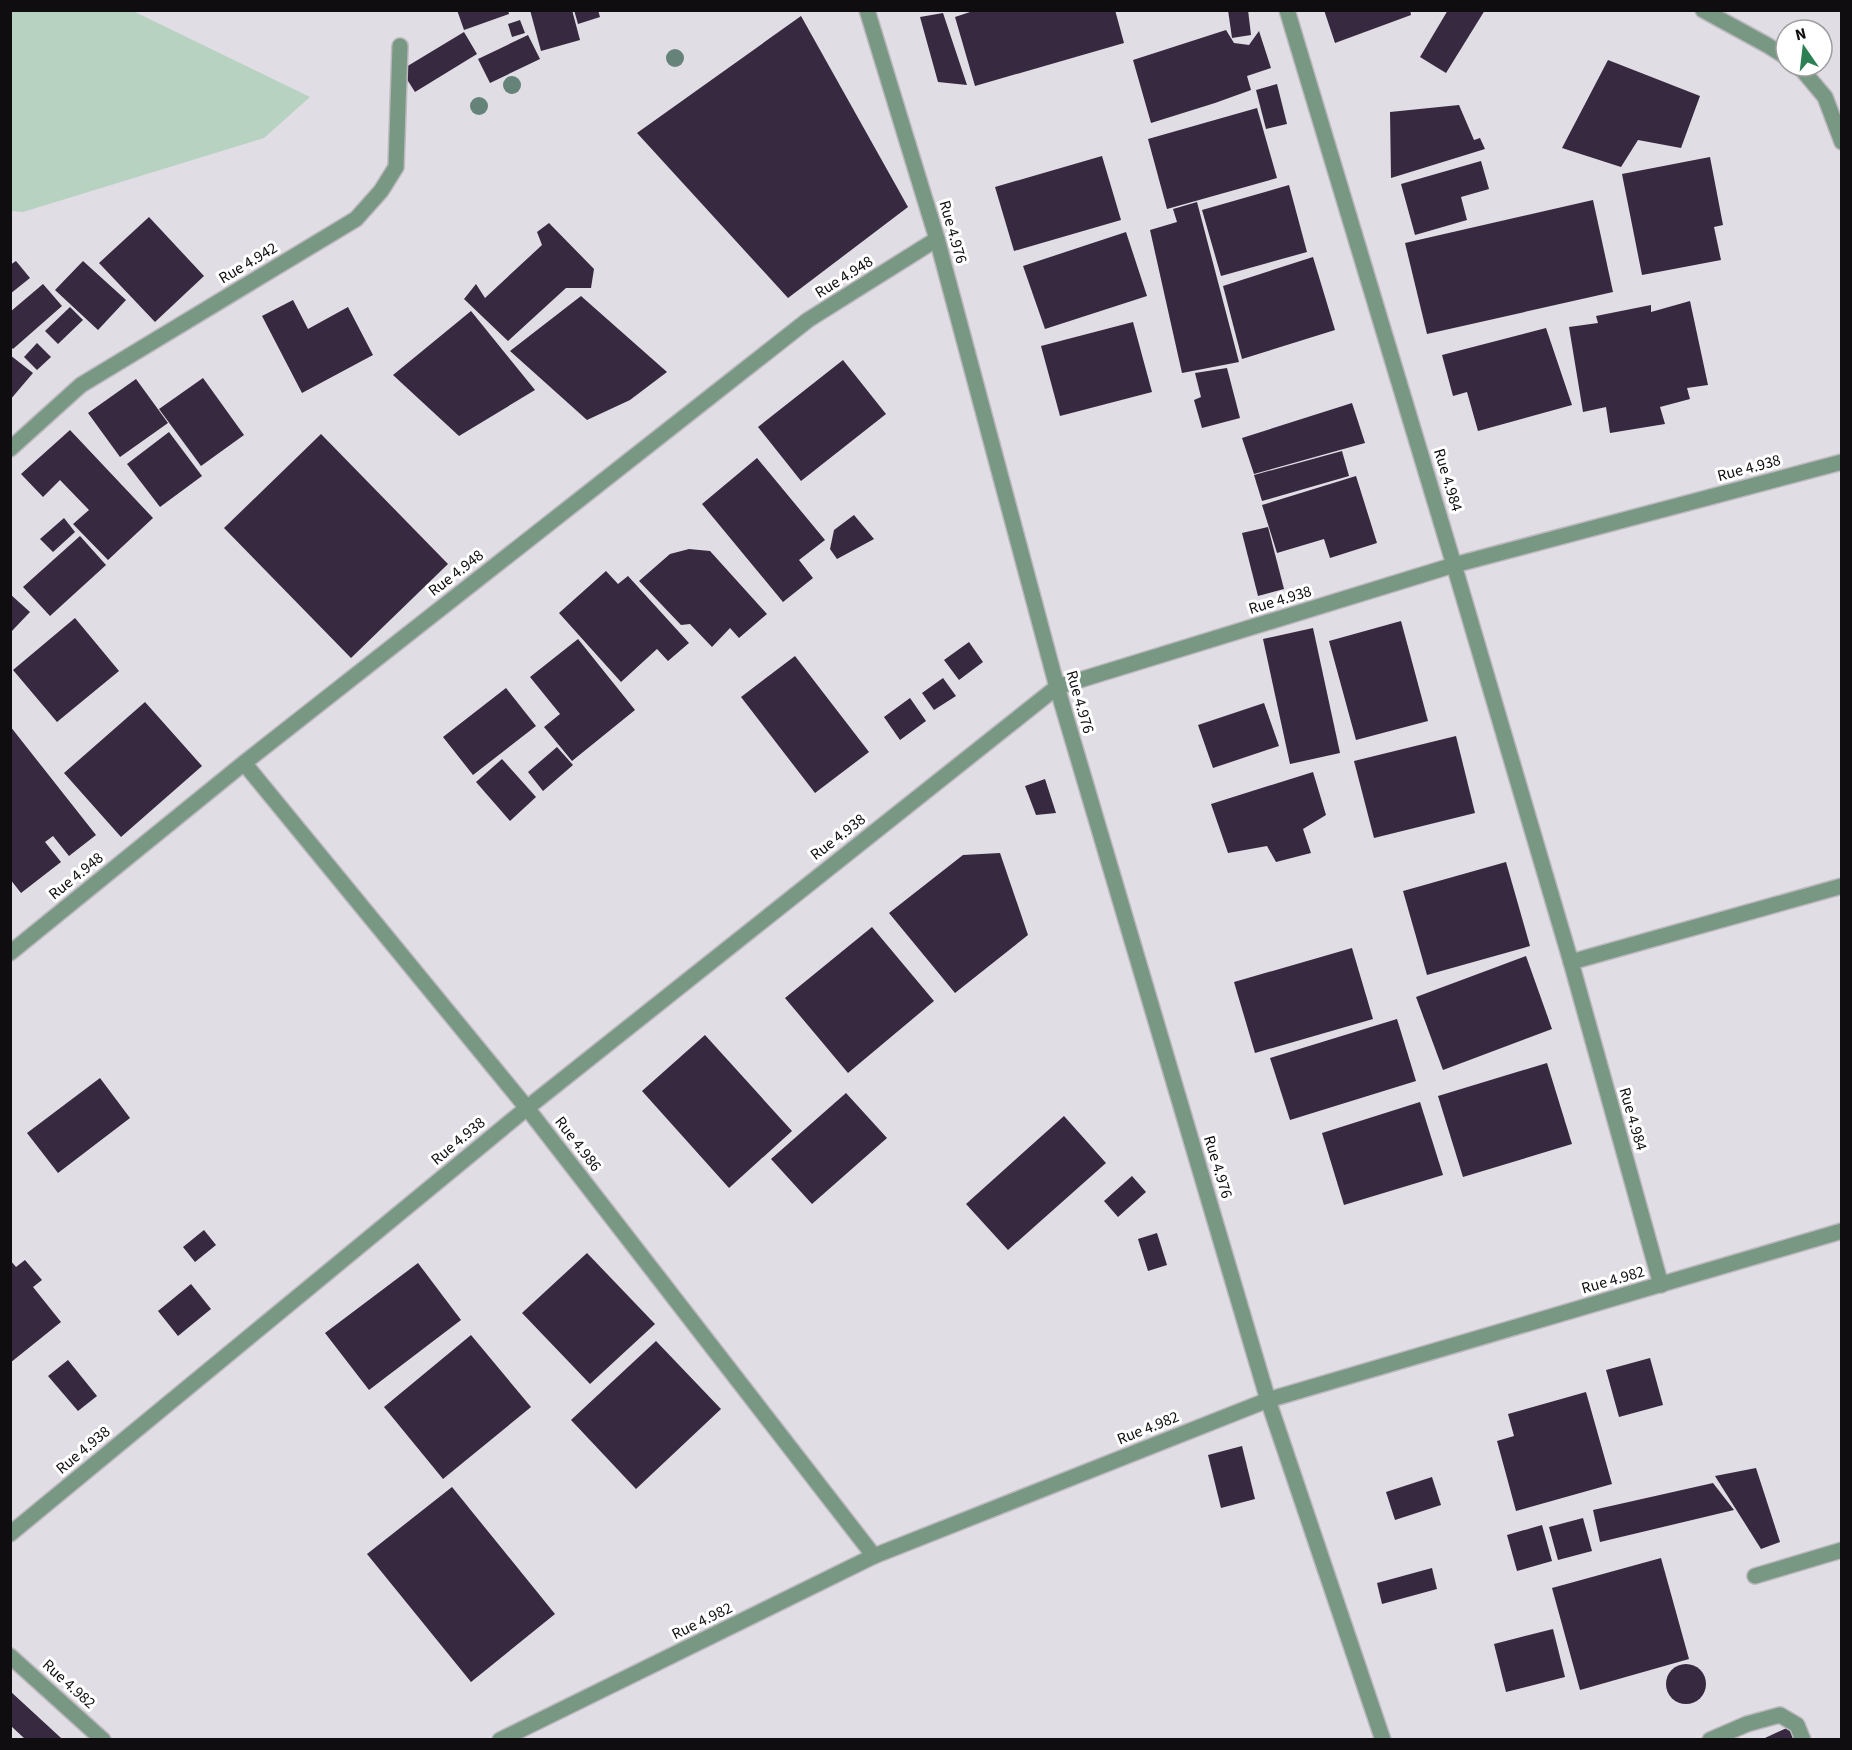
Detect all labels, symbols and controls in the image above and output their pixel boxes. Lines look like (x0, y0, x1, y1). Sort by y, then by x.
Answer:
north arrow (1774, 18, 1834, 78)
text: N (1793, 22, 1808, 46)
street label: Rue 4.976 (934, 198, 973, 266)
street label: Rue 4.942 (215, 237, 281, 289)
street label: Rue 4.948 (811, 250, 877, 303)
street label: Rue 4.984 (1428, 446, 1468, 514)
street label: Rue 4.938 (1715, 449, 1783, 487)
street label: Rue 4.948 (424, 544, 488, 602)
street label: Rue 4.938 (1246, 580, 1314, 620)
street label: Rue 4.976 (1061, 668, 1100, 736)
street label: Rue 4.938 (806, 808, 870, 866)
street label: Rue 4.948 (44, 847, 108, 905)
street label: Rue 4.984 (1614, 1085, 1653, 1153)
street label: Rue 4.938 (426, 1112, 490, 1170)
street label: Rue 4.986 (549, 1112, 607, 1176)
street label: Rue 4.976 (1198, 1133, 1238, 1201)
street label: Rue 4.982 (1579, 1260, 1647, 1299)
street label: Rue 4.982 (1114, 1406, 1182, 1450)
street label: Rue 4.938 (51, 1421, 115, 1479)
street label: Rue 4.982 (668, 1597, 736, 1645)
street label: Rue 4.982 (38, 1654, 100, 1714)

